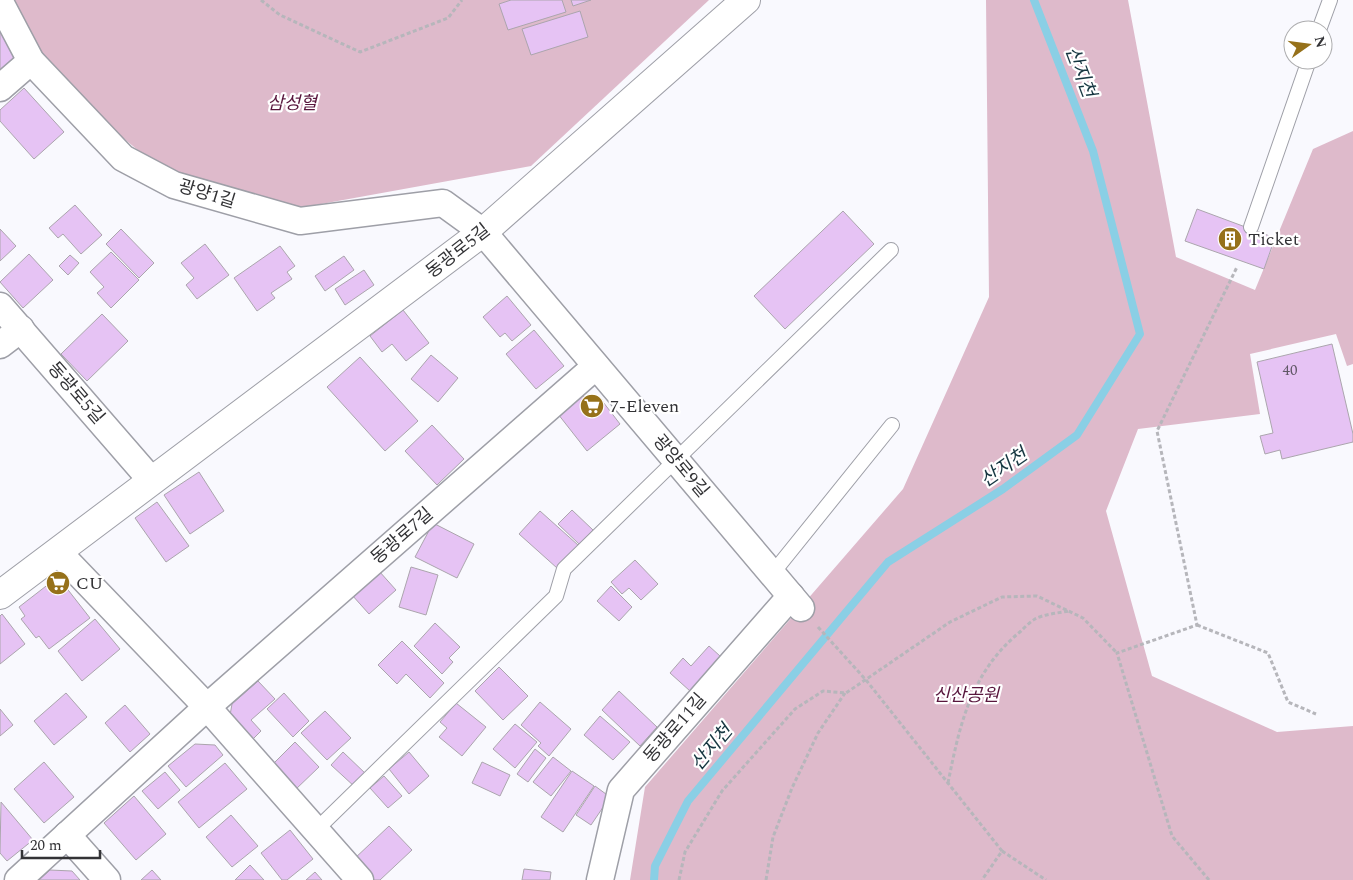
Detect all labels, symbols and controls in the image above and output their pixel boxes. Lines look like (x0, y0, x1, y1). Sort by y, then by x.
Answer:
north arrow (1283, 20, 1333, 70)
text: N (1309, 34, 1332, 50)
water label: 산지천 (1057, 42, 1103, 103)
park label: 삼성혈 (267, 90, 318, 117)
street label: 광양1길 (175, 173, 239, 215)
street label: 동광로5길 (420, 217, 496, 285)
building icon: Ticket (1217, 226, 1243, 252)
place label: Ticket (1248, 226, 1299, 253)
street label: 동광로5길 (41, 356, 111, 430)
house number: 40 (1282, 359, 1298, 382)
supermarket icon: 7-Eleven (579, 393, 605, 419)
place label: 7-Eleven (610, 393, 679, 420)
street label: 광양로9길 (646, 428, 716, 504)
water label: 산지천 (974, 440, 1035, 495)
street label: 동광로7길 (365, 501, 439, 571)
supermarket icon: CU (45, 570, 71, 596)
place label: CU (76, 570, 103, 597)
park label: 신산공원 (933, 682, 1001, 709)
street label: 동광로11길 (637, 687, 713, 769)
water label: 산지천 (684, 717, 741, 777)
scale bar (22, 828, 100, 860)
text: 20 m (30, 834, 62, 857)

